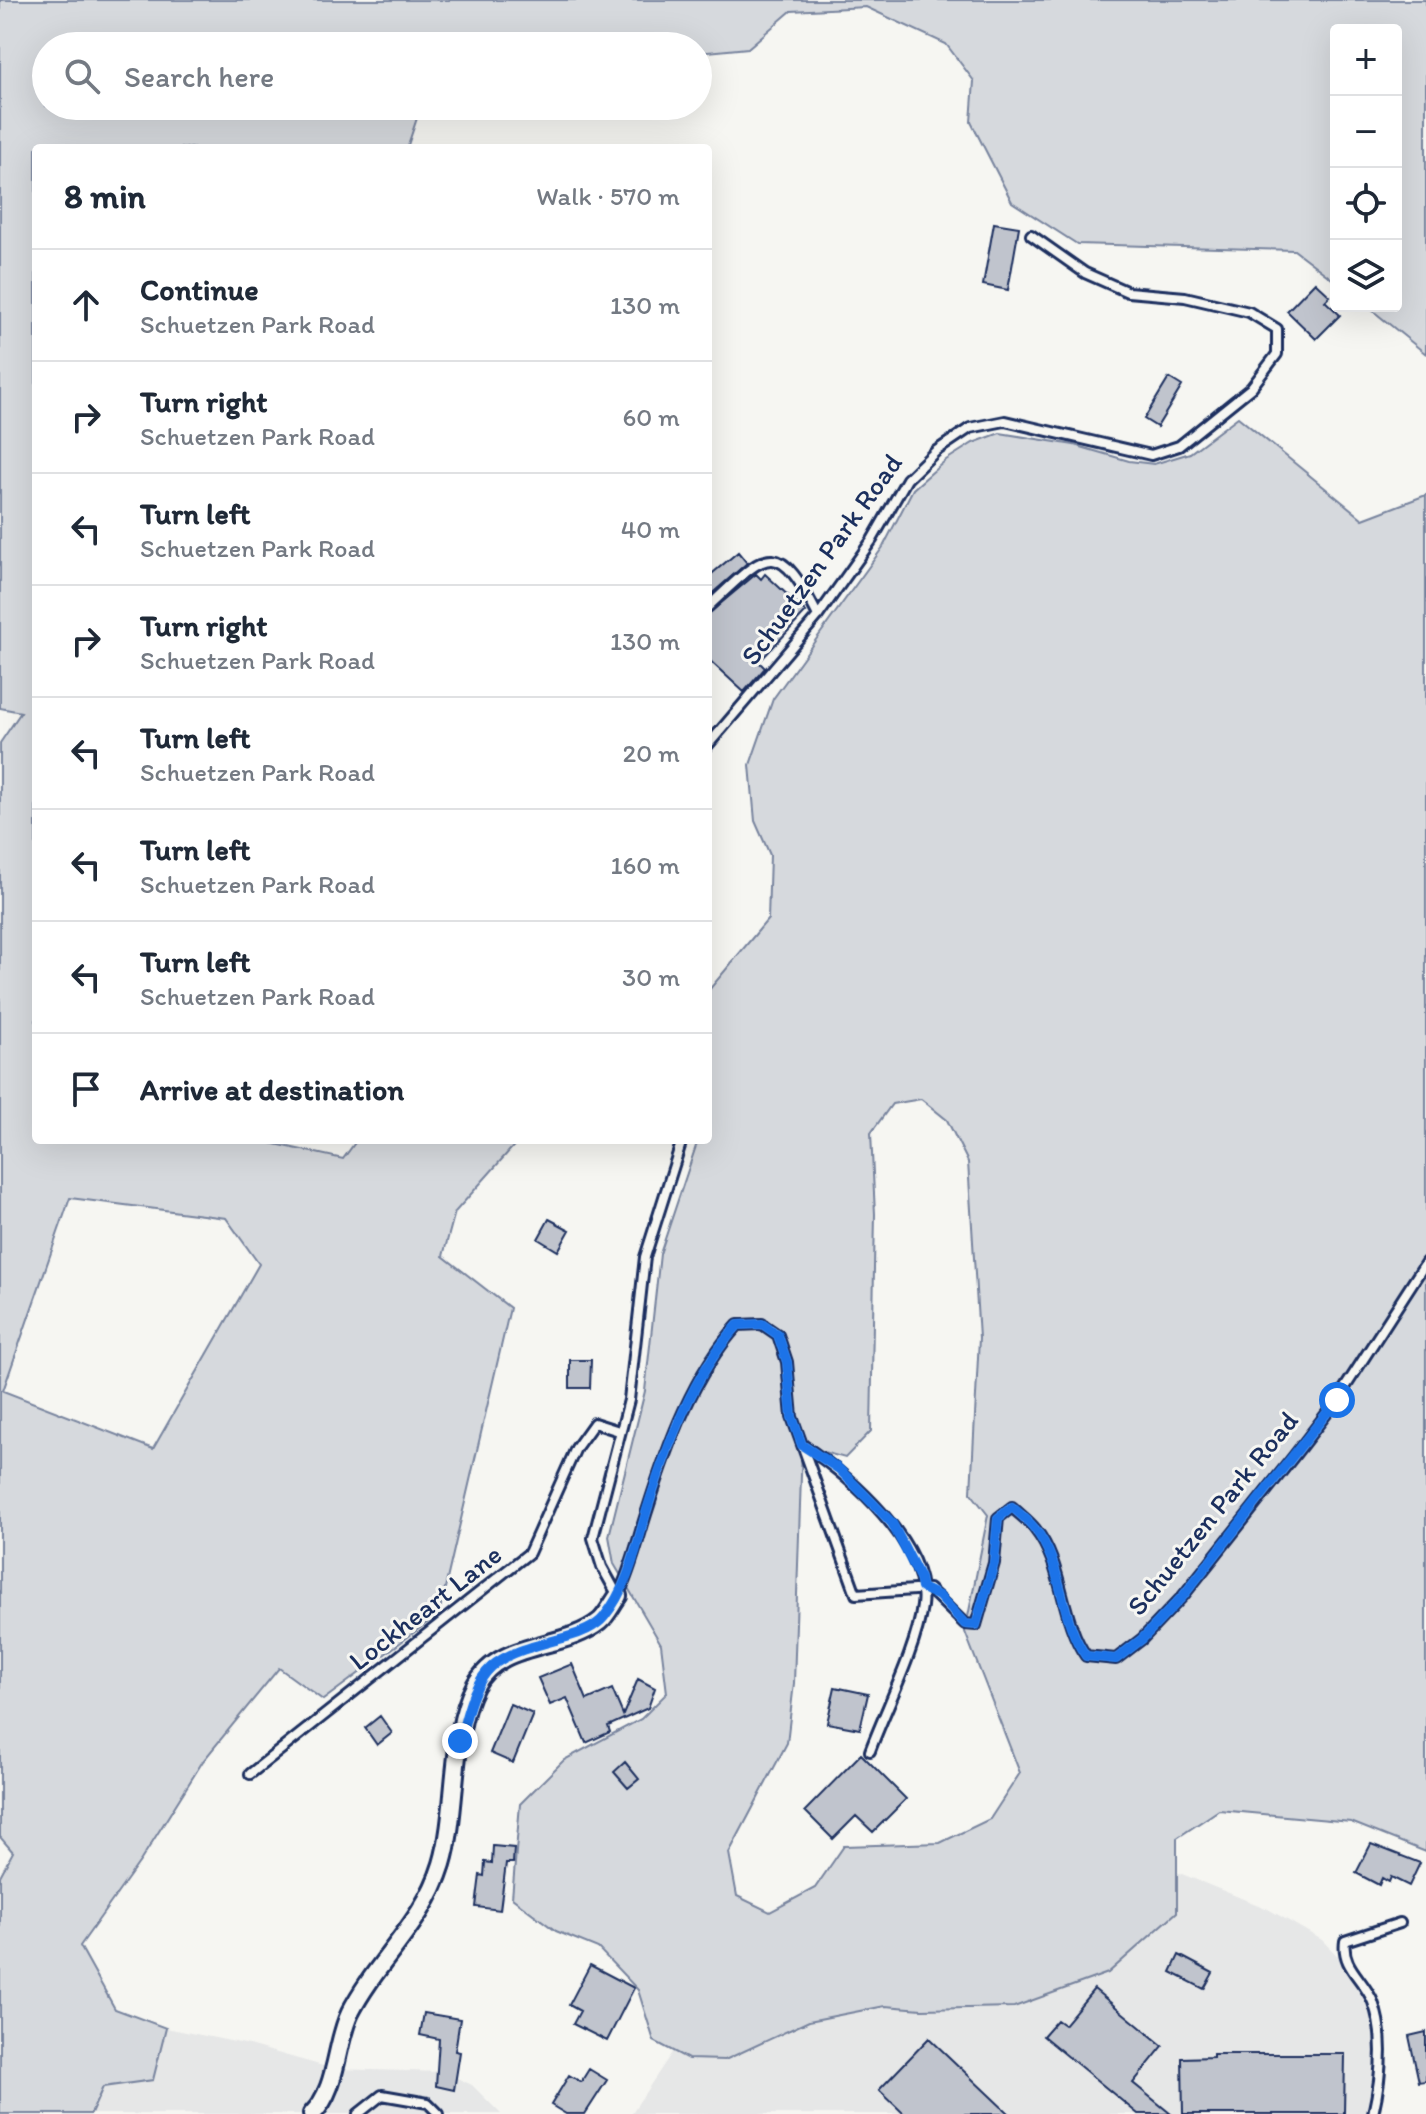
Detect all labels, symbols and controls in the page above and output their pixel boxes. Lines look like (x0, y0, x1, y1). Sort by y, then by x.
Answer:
map controls (1330, 24, 1402, 312)
button: + (1330, 24, 1402, 96)
search box (32, 32, 712, 120)
icon: search (60, 54, 104, 98)
text: Search here (124, 58, 274, 95)
button: − (1330, 96, 1402, 168)
button: locate (1330, 168, 1402, 240)
text: 8 min (64, 176, 146, 217)
text: Walk · 570 m (536, 180, 680, 212)
button: layers (1330, 240, 1402, 312)
text: Continue (140, 271, 259, 308)
icon: ahead (64, 283, 108, 327)
text: 130 m (610, 289, 680, 321)
text: Schuetzen Park Road (140, 308, 375, 340)
text: Turn right (140, 383, 268, 420)
icon: right (64, 395, 108, 439)
text: 60 m (623, 401, 680, 433)
text: Schuetzen Park Road (140, 420, 375, 452)
street label: Schuetzen Park Road (733, 447, 909, 671)
text: Turn left (140, 495, 251, 532)
icon: left (64, 507, 108, 551)
text: 40 m (621, 513, 680, 545)
text: Schuetzen Park Road (140, 532, 375, 564)
text: Turn right (140, 607, 268, 644)
icon: right (64, 619, 108, 663)
text: 130 m (610, 625, 680, 657)
text: Schuetzen Park Road (140, 644, 375, 676)
text: Turn left (140, 719, 251, 756)
icon: left (64, 731, 108, 775)
text: 20 m (623, 737, 680, 769)
text: Schuetzen Park Road (140, 756, 375, 788)
text: Turn left (140, 831, 251, 868)
icon: left (64, 843, 108, 887)
text: 160 m (610, 849, 680, 881)
text: Schuetzen Park Road (140, 868, 375, 900)
text: Turn left (140, 943, 251, 980)
icon: left (64, 955, 108, 999)
text: 30 m (622, 961, 680, 993)
text: Schuetzen Park Road (140, 980, 375, 1012)
icon: arrive (64, 1067, 108, 1111)
text: Arrive at destination (140, 1071, 404, 1108)
route start (1319, 1382, 1355, 1418)
street label: Schuetzen Park Road (1119, 1404, 1305, 1622)
street label: Lockheart Lane (342, 1537, 508, 1677)
route end (442, 1723, 478, 1759)

